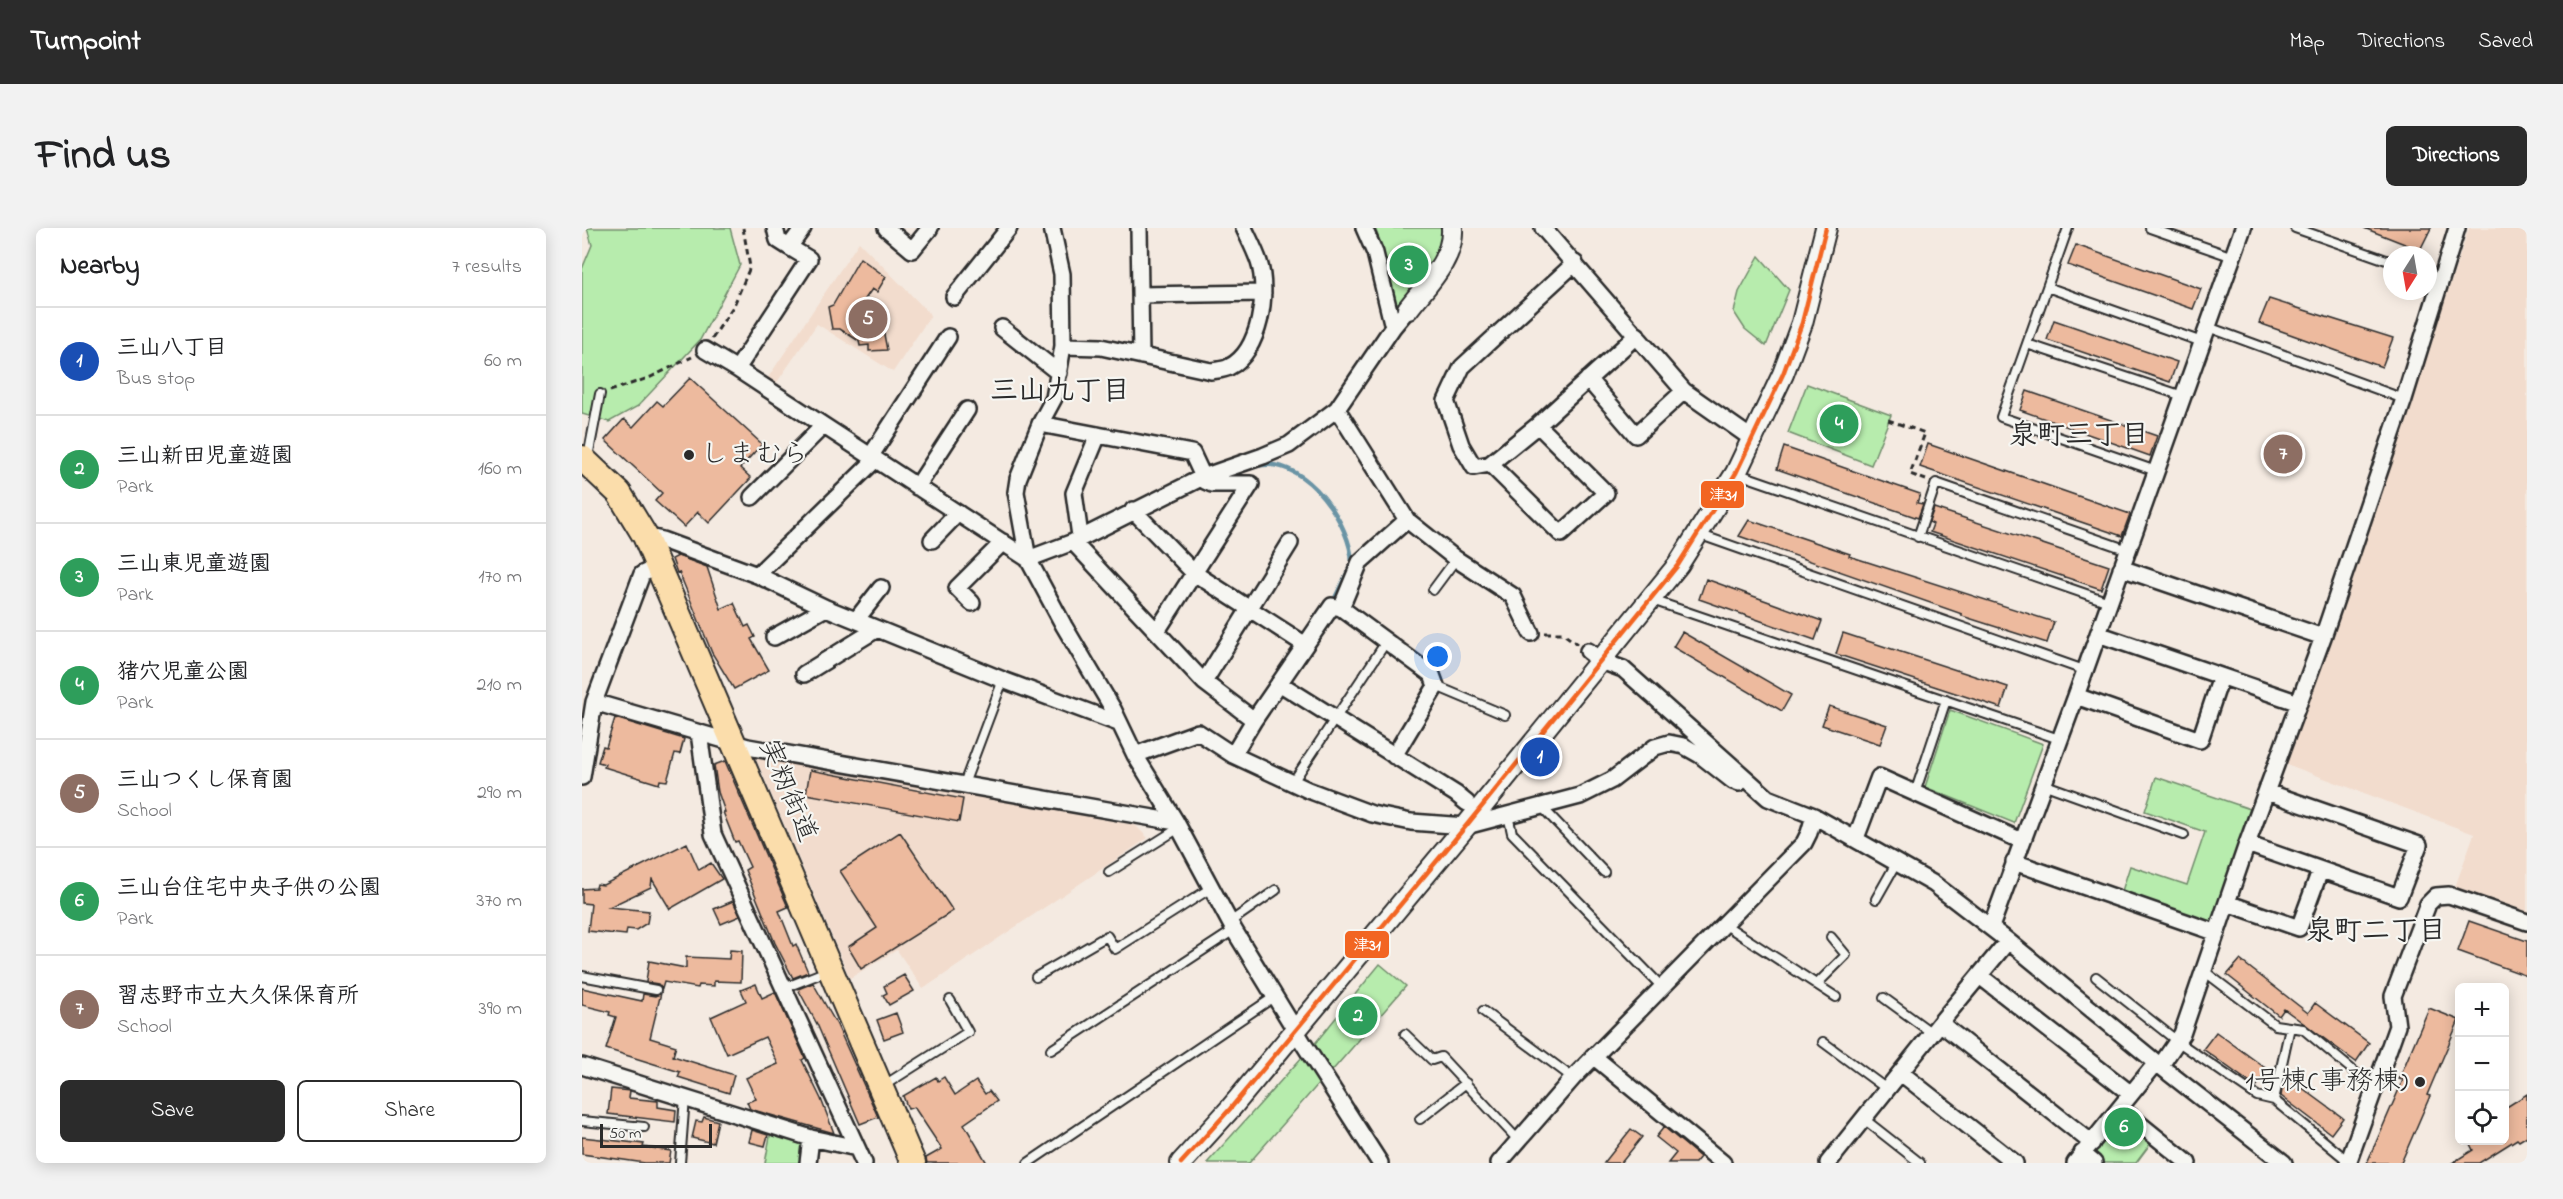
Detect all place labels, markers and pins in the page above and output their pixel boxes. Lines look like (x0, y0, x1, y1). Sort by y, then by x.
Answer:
pin: 3 (1390, 243, 1428, 288)
pin: 5 (848, 296, 888, 341)
pin: 4 (1820, 402, 1858, 446)
pin: 7 (2264, 432, 2302, 476)
place label: しまむら (701, 436, 809, 475)
marker: しまむら (682, 448, 696, 462)
pin: 1 (1520, 734, 1560, 780)
pin: 2 (1338, 994, 1378, 1038)
place label: 1号棟(事務棟) (2245, 1063, 2408, 1102)
marker: 1号棟(事務棟) (2413, 1075, 2427, 1089)
pin: 6 (2104, 1104, 2144, 1150)

